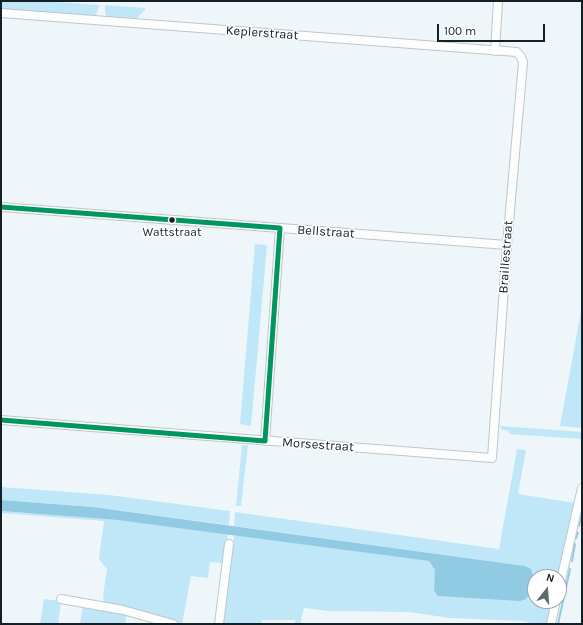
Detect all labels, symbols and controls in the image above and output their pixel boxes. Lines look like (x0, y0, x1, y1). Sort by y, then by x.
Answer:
scale bar (439, 16, 547, 42)
street label: Keplerstraat (225, 23, 299, 43)
text: 100 m (444, 24, 476, 38)
marker: Wattstraat (167, 215, 177, 225)
street label: Braillestraat (496, 220, 516, 294)
street label: Bellstraat (297, 222, 355, 242)
place label: Wattstraat (143, 226, 201, 240)
street label: Morsestraat (282, 435, 354, 455)
north arrow (527, 569, 567, 609)
text: N (545, 571, 556, 585)

